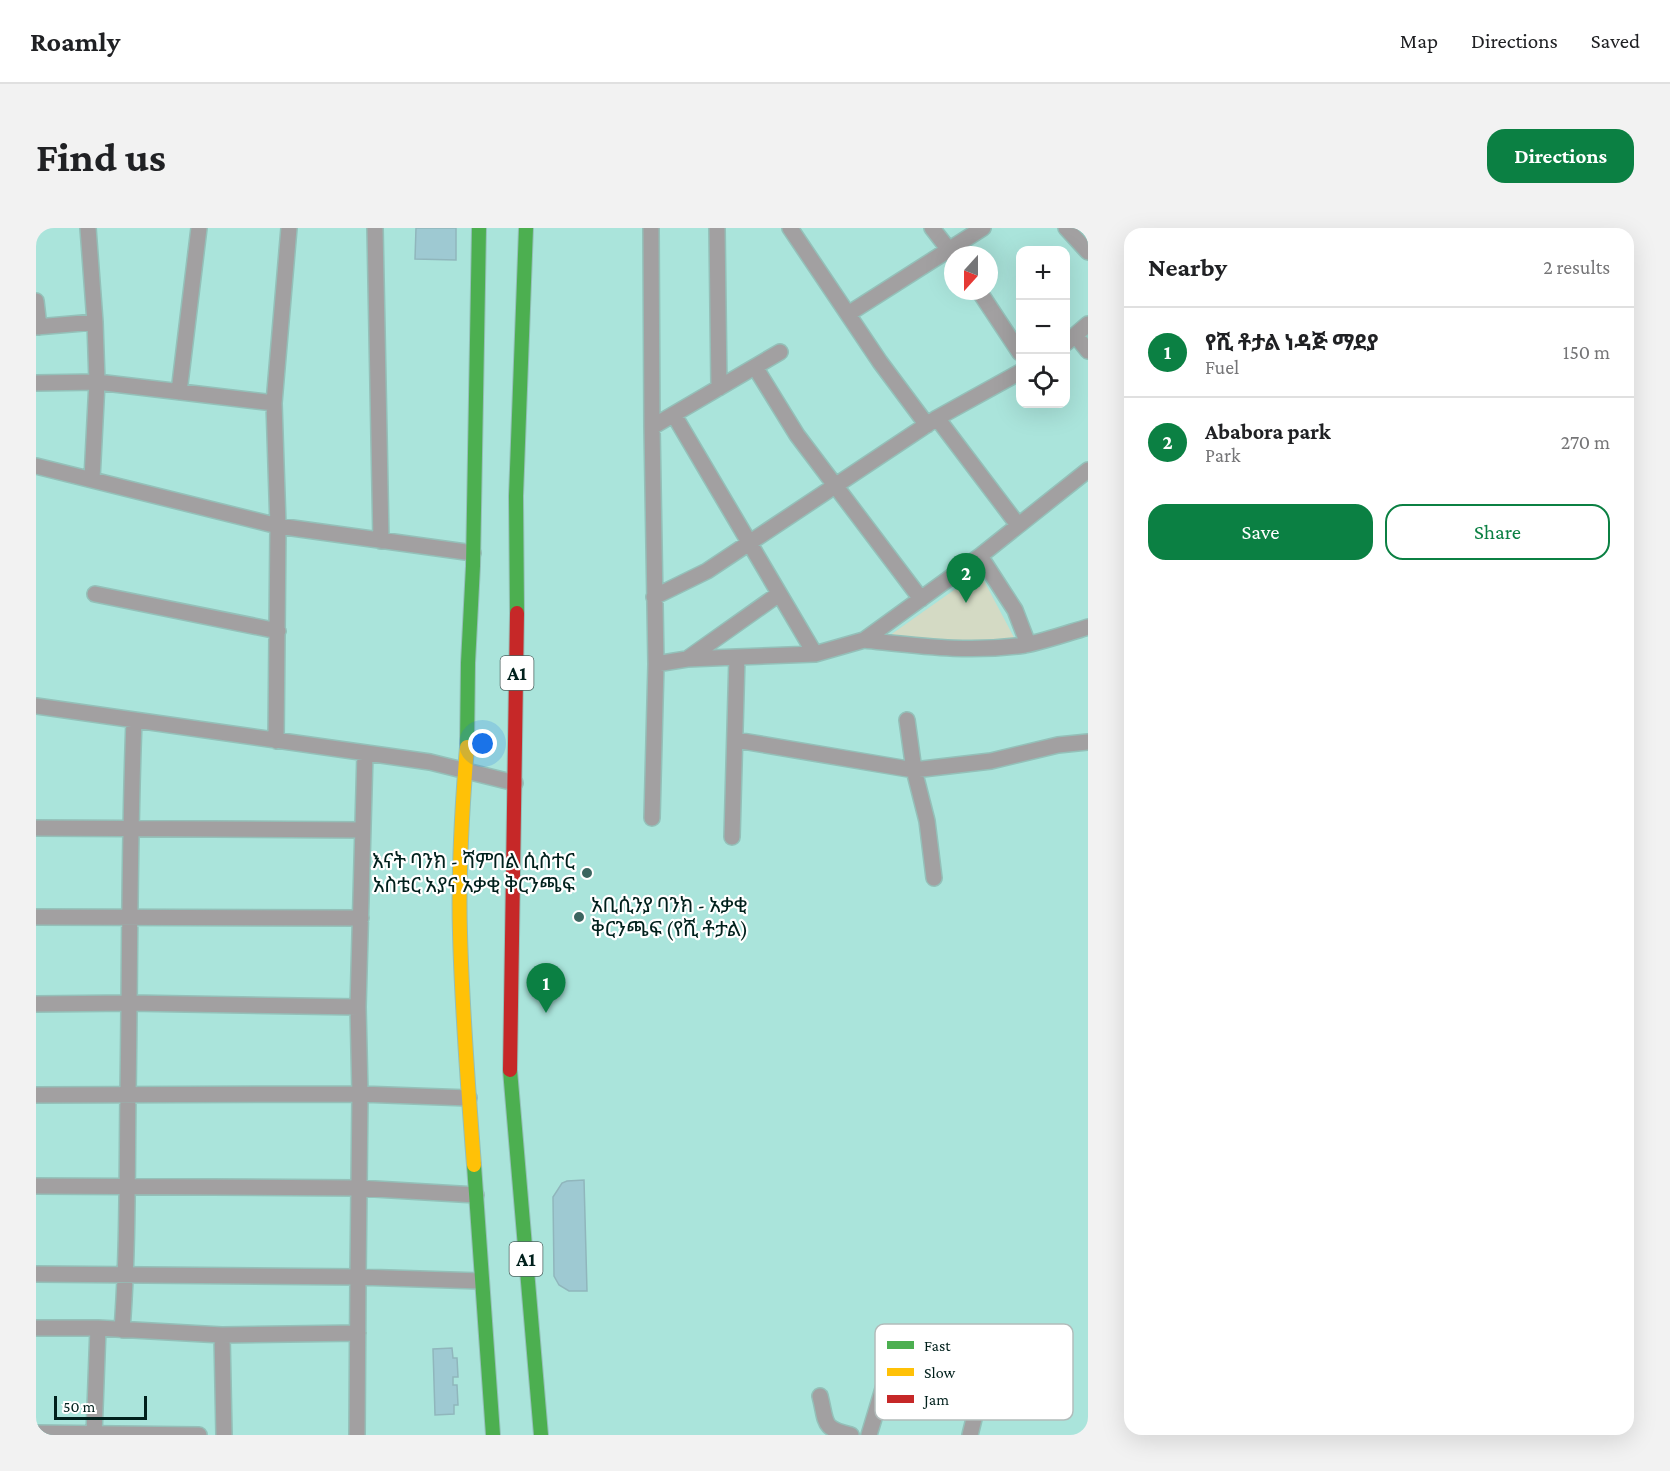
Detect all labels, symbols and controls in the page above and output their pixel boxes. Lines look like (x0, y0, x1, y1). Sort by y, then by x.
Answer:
text: Roamly (30, 26, 120, 57)
text: Map (1400, 29, 1438, 53)
text: Directions (1471, 29, 1558, 53)
text: Saved (1591, 29, 1640, 53)
button: Directions (1487, 129, 1634, 183)
text: Find us (36, 133, 166, 180)
north arrow (944, 246, 998, 300)
map controls (1016, 246, 1070, 408)
button: + (1016, 246, 1070, 300)
text: Nearby (1148, 253, 1227, 282)
text: 2 results (1543, 256, 1610, 278)
button: − (1016, 300, 1070, 354)
text: የሺ ቶታል ነዳጅ ማደያ (1205, 330, 1378, 355)
text: 1 (1164, 341, 1171, 363)
text: 150 m (1563, 341, 1610, 363)
button: locate (1016, 354, 1070, 408)
text: Fuel (1205, 356, 1239, 378)
text: Ababora park (1205, 419, 1331, 444)
text: 2 (1162, 431, 1173, 453)
text: 270 m (1561, 431, 1610, 453)
text: Park (1205, 444, 1241, 466)
button: Save (1148, 504, 1373, 560)
button: Share (1385, 504, 1610, 560)
pin: 2 (946, 554, 986, 603)
road number: A1 (500, 656, 534, 690)
your location (468, 729, 497, 758)
place label: እናት ባንክ - ሻምበል ሲስተር አስቴር አያና አቃቂ ቅርንጫፍ (372, 849, 575, 897)
marker: እናት ባንክ - ሻምበል ሲስተር አስቴር አያና አቃቂ ቅርንጫፍ (580, 866, 594, 880)
place label: አቢሲንያ ባንክ - አቃቂ ቅርንጫፍ (የሺ ቶታል) (591, 893, 748, 941)
marker: አቢሲንያ ባንክ - አቃቂ ቅርንጫፍ (የሺ ቶታል) (572, 910, 586, 924)
pin: 1 (526, 964, 566, 1013)
road number: A1 (510, 1242, 542, 1276)
legend (875, 1324, 1073, 1420)
text: Fast (924, 1337, 951, 1354)
text: Slow (924, 1364, 956, 1381)
text: Jam (922, 1391, 949, 1409)
scale bar (54, 1393, 147, 1420)
text: 50 m (63, 1398, 95, 1415)

